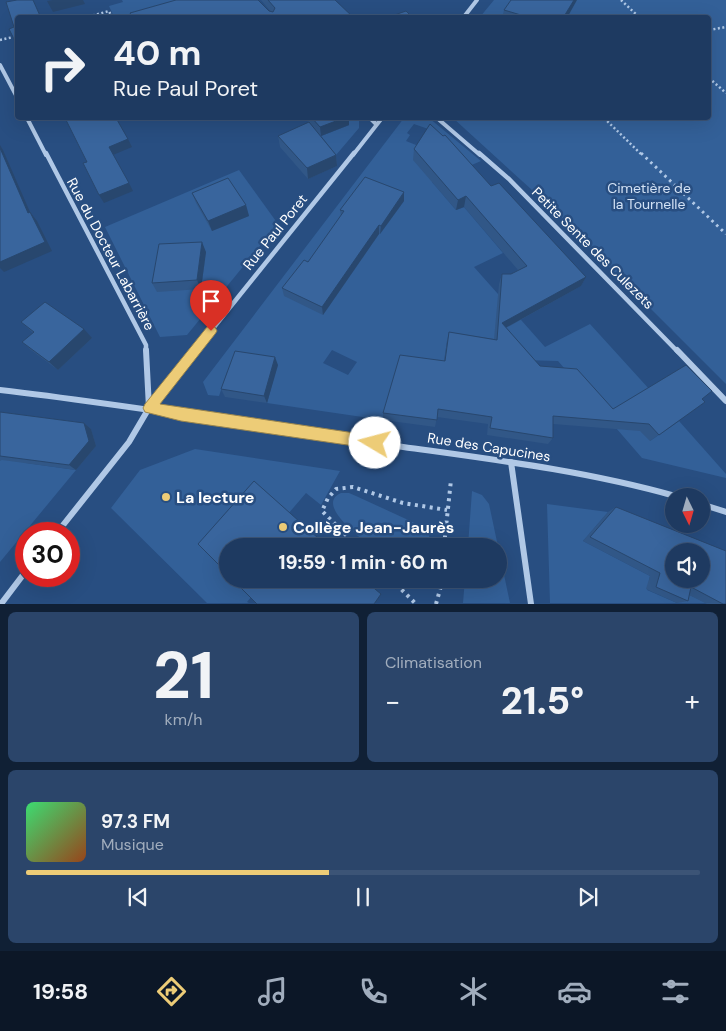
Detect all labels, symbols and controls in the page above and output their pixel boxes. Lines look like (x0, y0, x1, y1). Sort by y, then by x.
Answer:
text: 40 m (113, 30, 202, 76)
icon: right (30, 35, 95, 100)
text: Rue Paul Poret (113, 74, 258, 103)
street label: Rue du Docteur Labarrière (63, 175, 159, 333)
park label: Cimetière de la Tournelle (607, 179, 691, 213)
street label: Petite Sente des Culezets (528, 183, 658, 313)
street label: Rue Paul Poret (239, 190, 311, 274)
pin (190, 280, 232, 331)
icon: arrive (197, 287, 225, 315)
position arrow (348, 416, 400, 468)
street label: Rue des Capucines (426, 428, 552, 466)
place label: La lecture (176, 487, 254, 508)
north arrow (665, 488, 710, 532)
map controls (665, 488, 710, 588)
marker: La lecture (160, 491, 172, 503)
place label: Collège Jean-Jaurès (293, 517, 454, 538)
marker: Collège Jean-Jaurès (277, 521, 289, 533)
speed limit sign: 30 (15, 522, 80, 587)
button: sound (665, 543, 710, 588)
text: 19:59 · 1 min · 60 m (278, 550, 448, 575)
text: 21 (153, 634, 214, 718)
text: Climatisation (385, 652, 482, 673)
text: 21.5° (501, 676, 584, 726)
text: − (385, 683, 400, 720)
text: + (685, 683, 700, 720)
text: km/h (165, 709, 202, 730)
text: 97.3 FM (101, 809, 170, 834)
text: Musique (101, 834, 164, 855)
icon: previous (124, 883, 152, 911)
icon: pause (349, 883, 377, 911)
icon: next (574, 883, 602, 911)
icon: directions (154, 974, 189, 1009)
icon: music (255, 974, 290, 1009)
icon: phone (356, 974, 391, 1009)
icon: climate (456, 974, 491, 1009)
icon: car (557, 974, 592, 1009)
icon: filters (658, 974, 693, 1009)
text: 19:58 (33, 977, 88, 1006)

